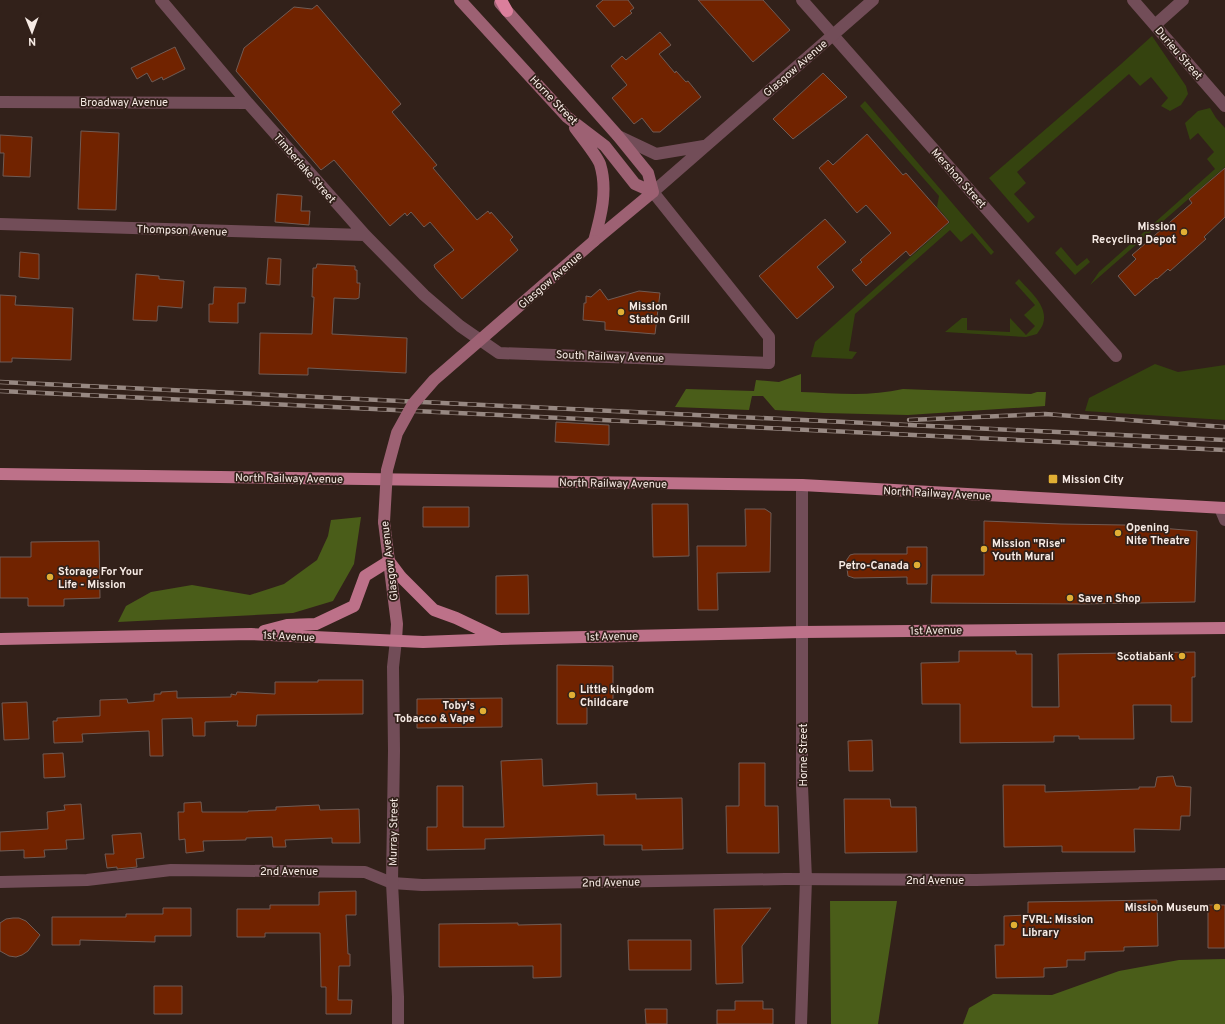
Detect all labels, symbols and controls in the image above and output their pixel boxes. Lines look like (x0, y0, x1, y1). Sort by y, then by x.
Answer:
north arrow (12, 12, 52, 52)
street label: Durieu Street (1151, 24, 1205, 83)
text: N (28, 34, 36, 48)
street label: Glasgow Avenue (761, 37, 831, 100)
street label: Horne Street (526, 73, 580, 128)
street label: Broadway Avenue (80, 96, 168, 110)
street label: Timberlake Street (270, 131, 338, 206)
street label: Mershon Street (928, 146, 989, 211)
place label: Mission Recycling Depot (1092, 220, 1176, 247)
street label: Thompson Avenue (136, 222, 228, 240)
marker: Mission Recycling Depot (1179, 227, 1189, 237)
street label: Glasgow Avenue (516, 249, 586, 312)
place label: Mission Station Grill (629, 300, 690, 327)
marker: Mission Station Grill (616, 307, 626, 317)
street label: South Railway Avenue (556, 348, 664, 366)
street label: North Railway Avenue (235, 471, 343, 487)
marker: Mission City (1047, 473, 1059, 485)
place label: Mission City (1062, 473, 1124, 487)
street label: North Railway Avenue (559, 476, 667, 492)
street label: North Railway Avenue (883, 484, 991, 504)
street label: Glasgow Avenue (378, 520, 402, 602)
place label: Opening Nite Theatre (1126, 521, 1190, 548)
marker: Opening Nite Theatre (1113, 528, 1123, 538)
place label: Mission "Rise" Youth Mural (992, 537, 1065, 564)
marker: Mission "Rise" Youth Mural (979, 544, 989, 554)
place label: Petro-Canada (839, 559, 909, 573)
marker: Petro-Canada (912, 560, 922, 570)
place label: Storage For Your Life - Mission (58, 565, 144, 592)
marker: Storage For Your Life - Mission (45, 572, 55, 582)
place label: Save n Shop (1078, 592, 1141, 606)
marker: Save n Shop (1065, 593, 1075, 603)
street label: 1st Avenue (910, 624, 962, 638)
street label: 1st Avenue (263, 629, 315, 645)
street label: 1st Avenue (586, 630, 638, 644)
place label: Scotiabank (1117, 650, 1174, 664)
marker: Scotiabank (1177, 651, 1187, 661)
place label: Little kingdom Childcare (580, 683, 654, 710)
marker: Little kingdom Childcare (567, 690, 577, 700)
place label: Toby's Tobacco & Vape (394, 699, 475, 726)
marker: Toby's Tobacco & Vape (478, 706, 488, 716)
street label: Horne Street (797, 723, 811, 787)
street label: Murray Street (386, 798, 402, 866)
street label: 2nd Avenue (260, 865, 318, 879)
street label: 2nd Avenue (906, 874, 964, 888)
street label: 2nd Avenue (582, 875, 640, 891)
place label: Mission Museum (1125, 901, 1209, 915)
marker: Mission Museum (1212, 902, 1222, 912)
place label: FVRL: Mission Library (1022, 913, 1093, 940)
marker: FVRL: Mission Library (1009, 920, 1019, 930)

